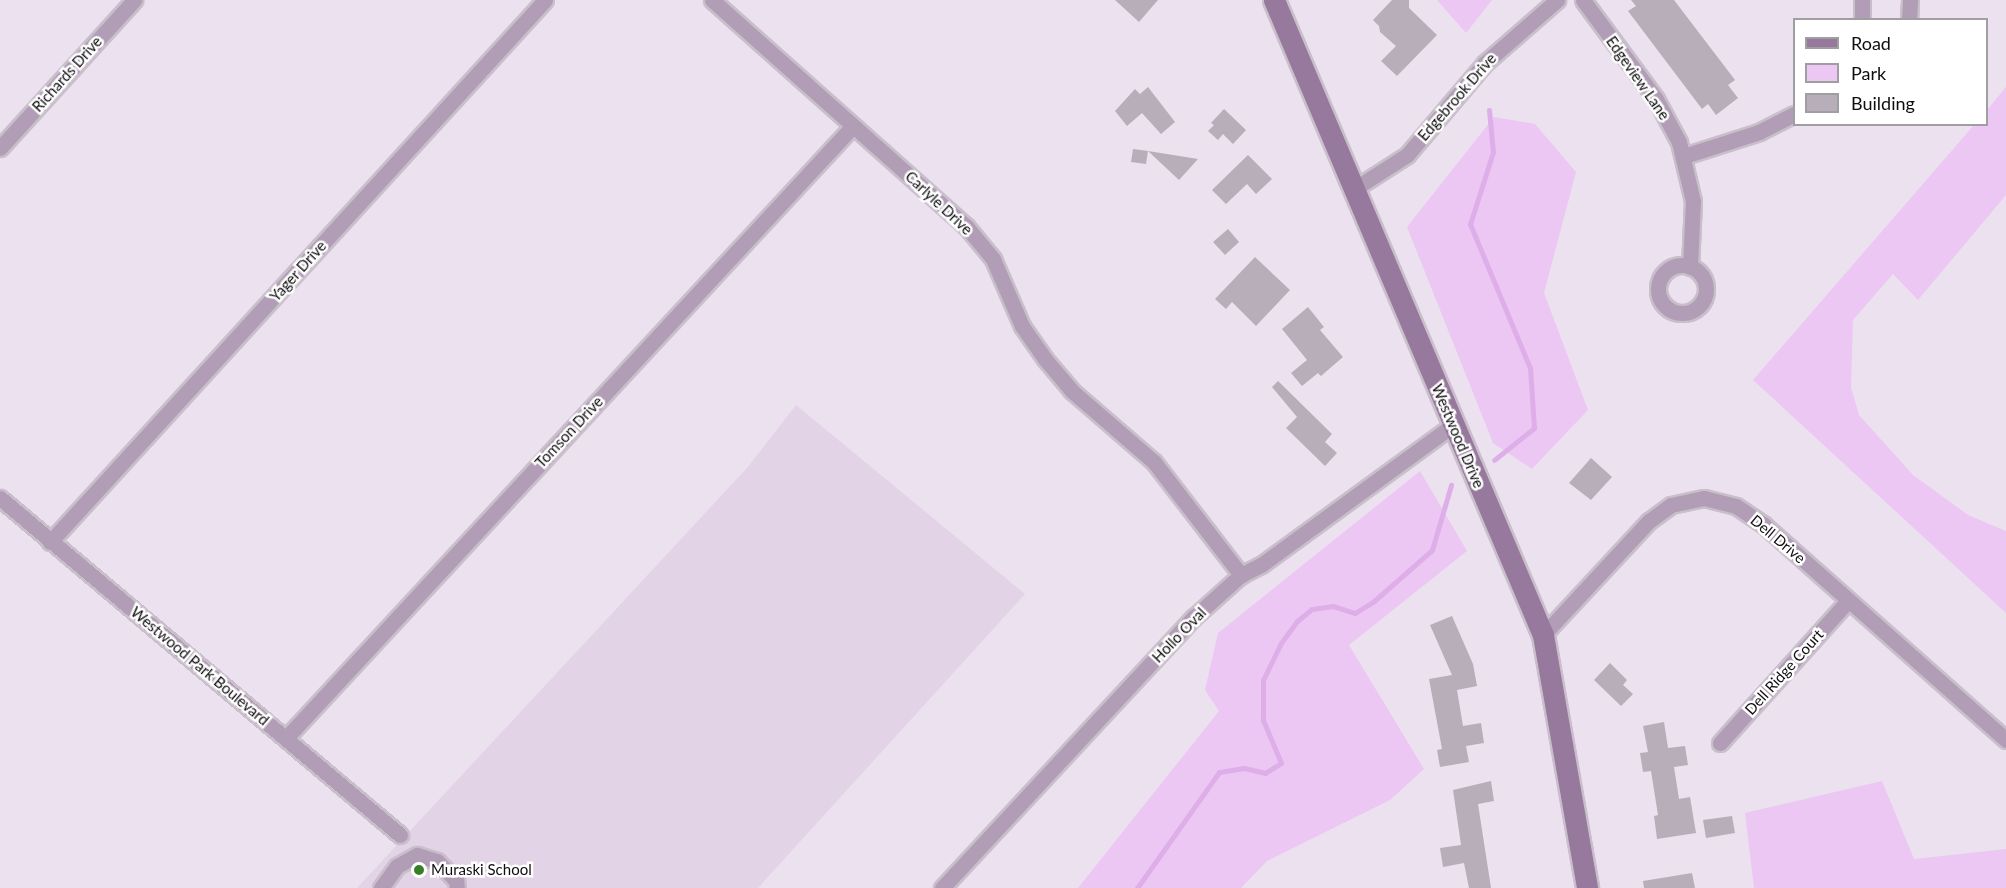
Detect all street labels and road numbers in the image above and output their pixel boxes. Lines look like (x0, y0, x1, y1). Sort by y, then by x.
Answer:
street label: Richards Drive (28, 32, 106, 116)
street label: Edgeview Lane (1602, 33, 1674, 123)
street label: Edgebrook Drive (1414, 50, 1500, 144)
street label: Carlyle Drive (902, 167, 976, 239)
street label: Yager Drive (266, 237, 330, 305)
street label: Westwood Drive (1428, 381, 1488, 491)
street label: Tomson Drive (531, 393, 607, 471)
street label: Dell Drive (1747, 511, 1809, 567)
street label: Westwood Park Boulevard (127, 603, 273, 729)
street label: Hollo Oval (1148, 604, 1210, 666)
street label: Dell Ridge Court (1741, 626, 1827, 718)

